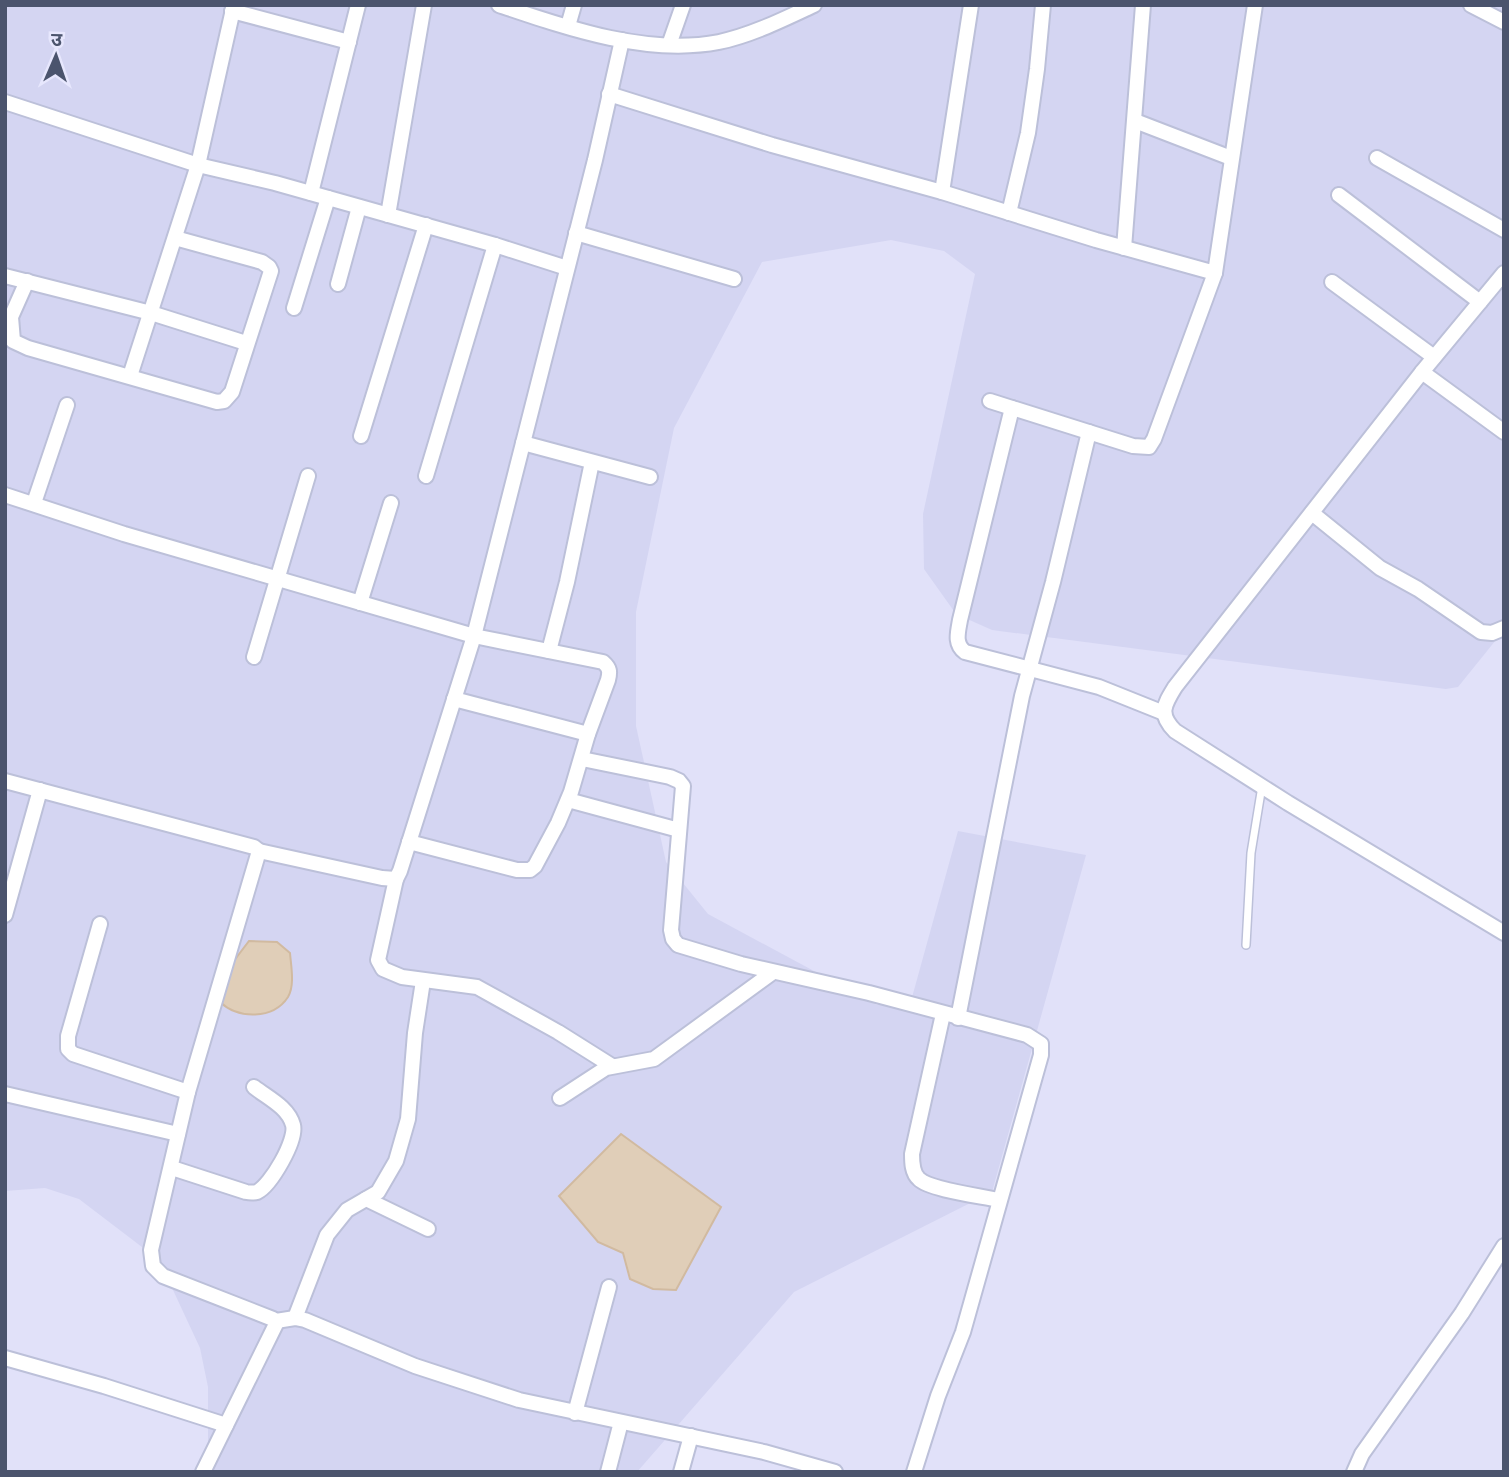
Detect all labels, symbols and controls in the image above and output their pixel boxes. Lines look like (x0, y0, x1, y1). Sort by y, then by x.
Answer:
north arrow (21, 21, 91, 91)
text: उ (51, 26, 63, 52)

